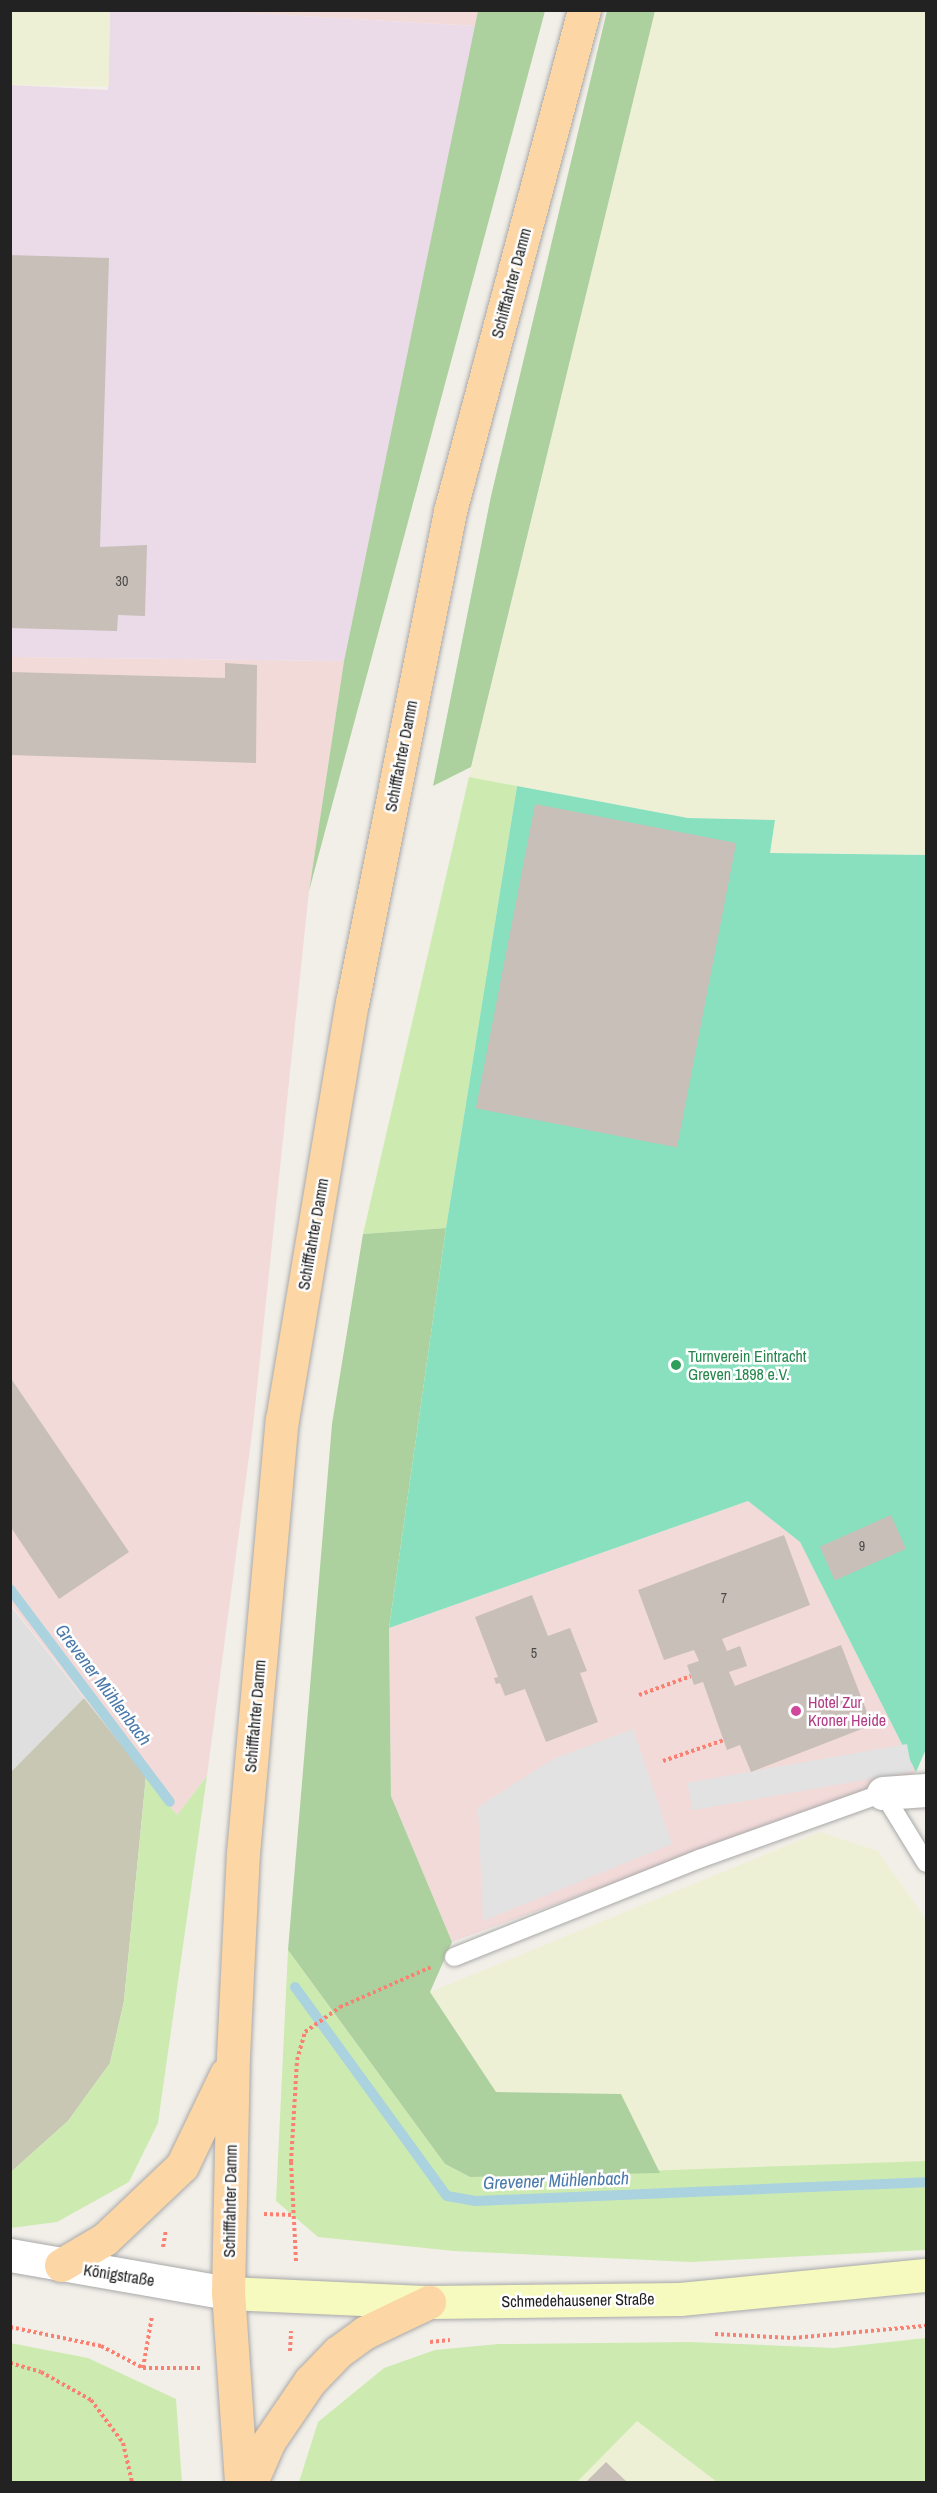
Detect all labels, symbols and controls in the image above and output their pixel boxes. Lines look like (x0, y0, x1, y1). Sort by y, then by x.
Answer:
street label: Schifffahrter Damm (487, 226, 535, 340)
house number: 30 (116, 573, 128, 589)
street label: Schifffahrter Damm (381, 699, 421, 813)
street label: Schifffahrter Damm (294, 1177, 332, 1291)
place label: Turnverein Eintracht Greven 1898 e.V. (688, 1346, 806, 1384)
marker: Turnverein Eintracht Greven 1898 e.V. (669, 1358, 683, 1372)
house number: 9 (859, 1538, 865, 1554)
house number: 7 (721, 1590, 727, 1606)
water label: Grevener Mühlenbach (50, 1620, 156, 1750)
house number: 5 (531, 1645, 537, 1661)
street label: Schifffahrter Damm (240, 1659, 270, 1773)
place label: Hotel Zur Kroner Heide (808, 1692, 886, 1730)
marker: Hotel Zur Kroner Heide (789, 1704, 803, 1718)
street label: Schifffahrter Damm (219, 2144, 241, 2258)
water label: Grevener Mühlenbach (483, 2168, 629, 2194)
street label: Königstraße (82, 2260, 156, 2290)
street label: Schmedehausener Straße (501, 2289, 655, 2311)

